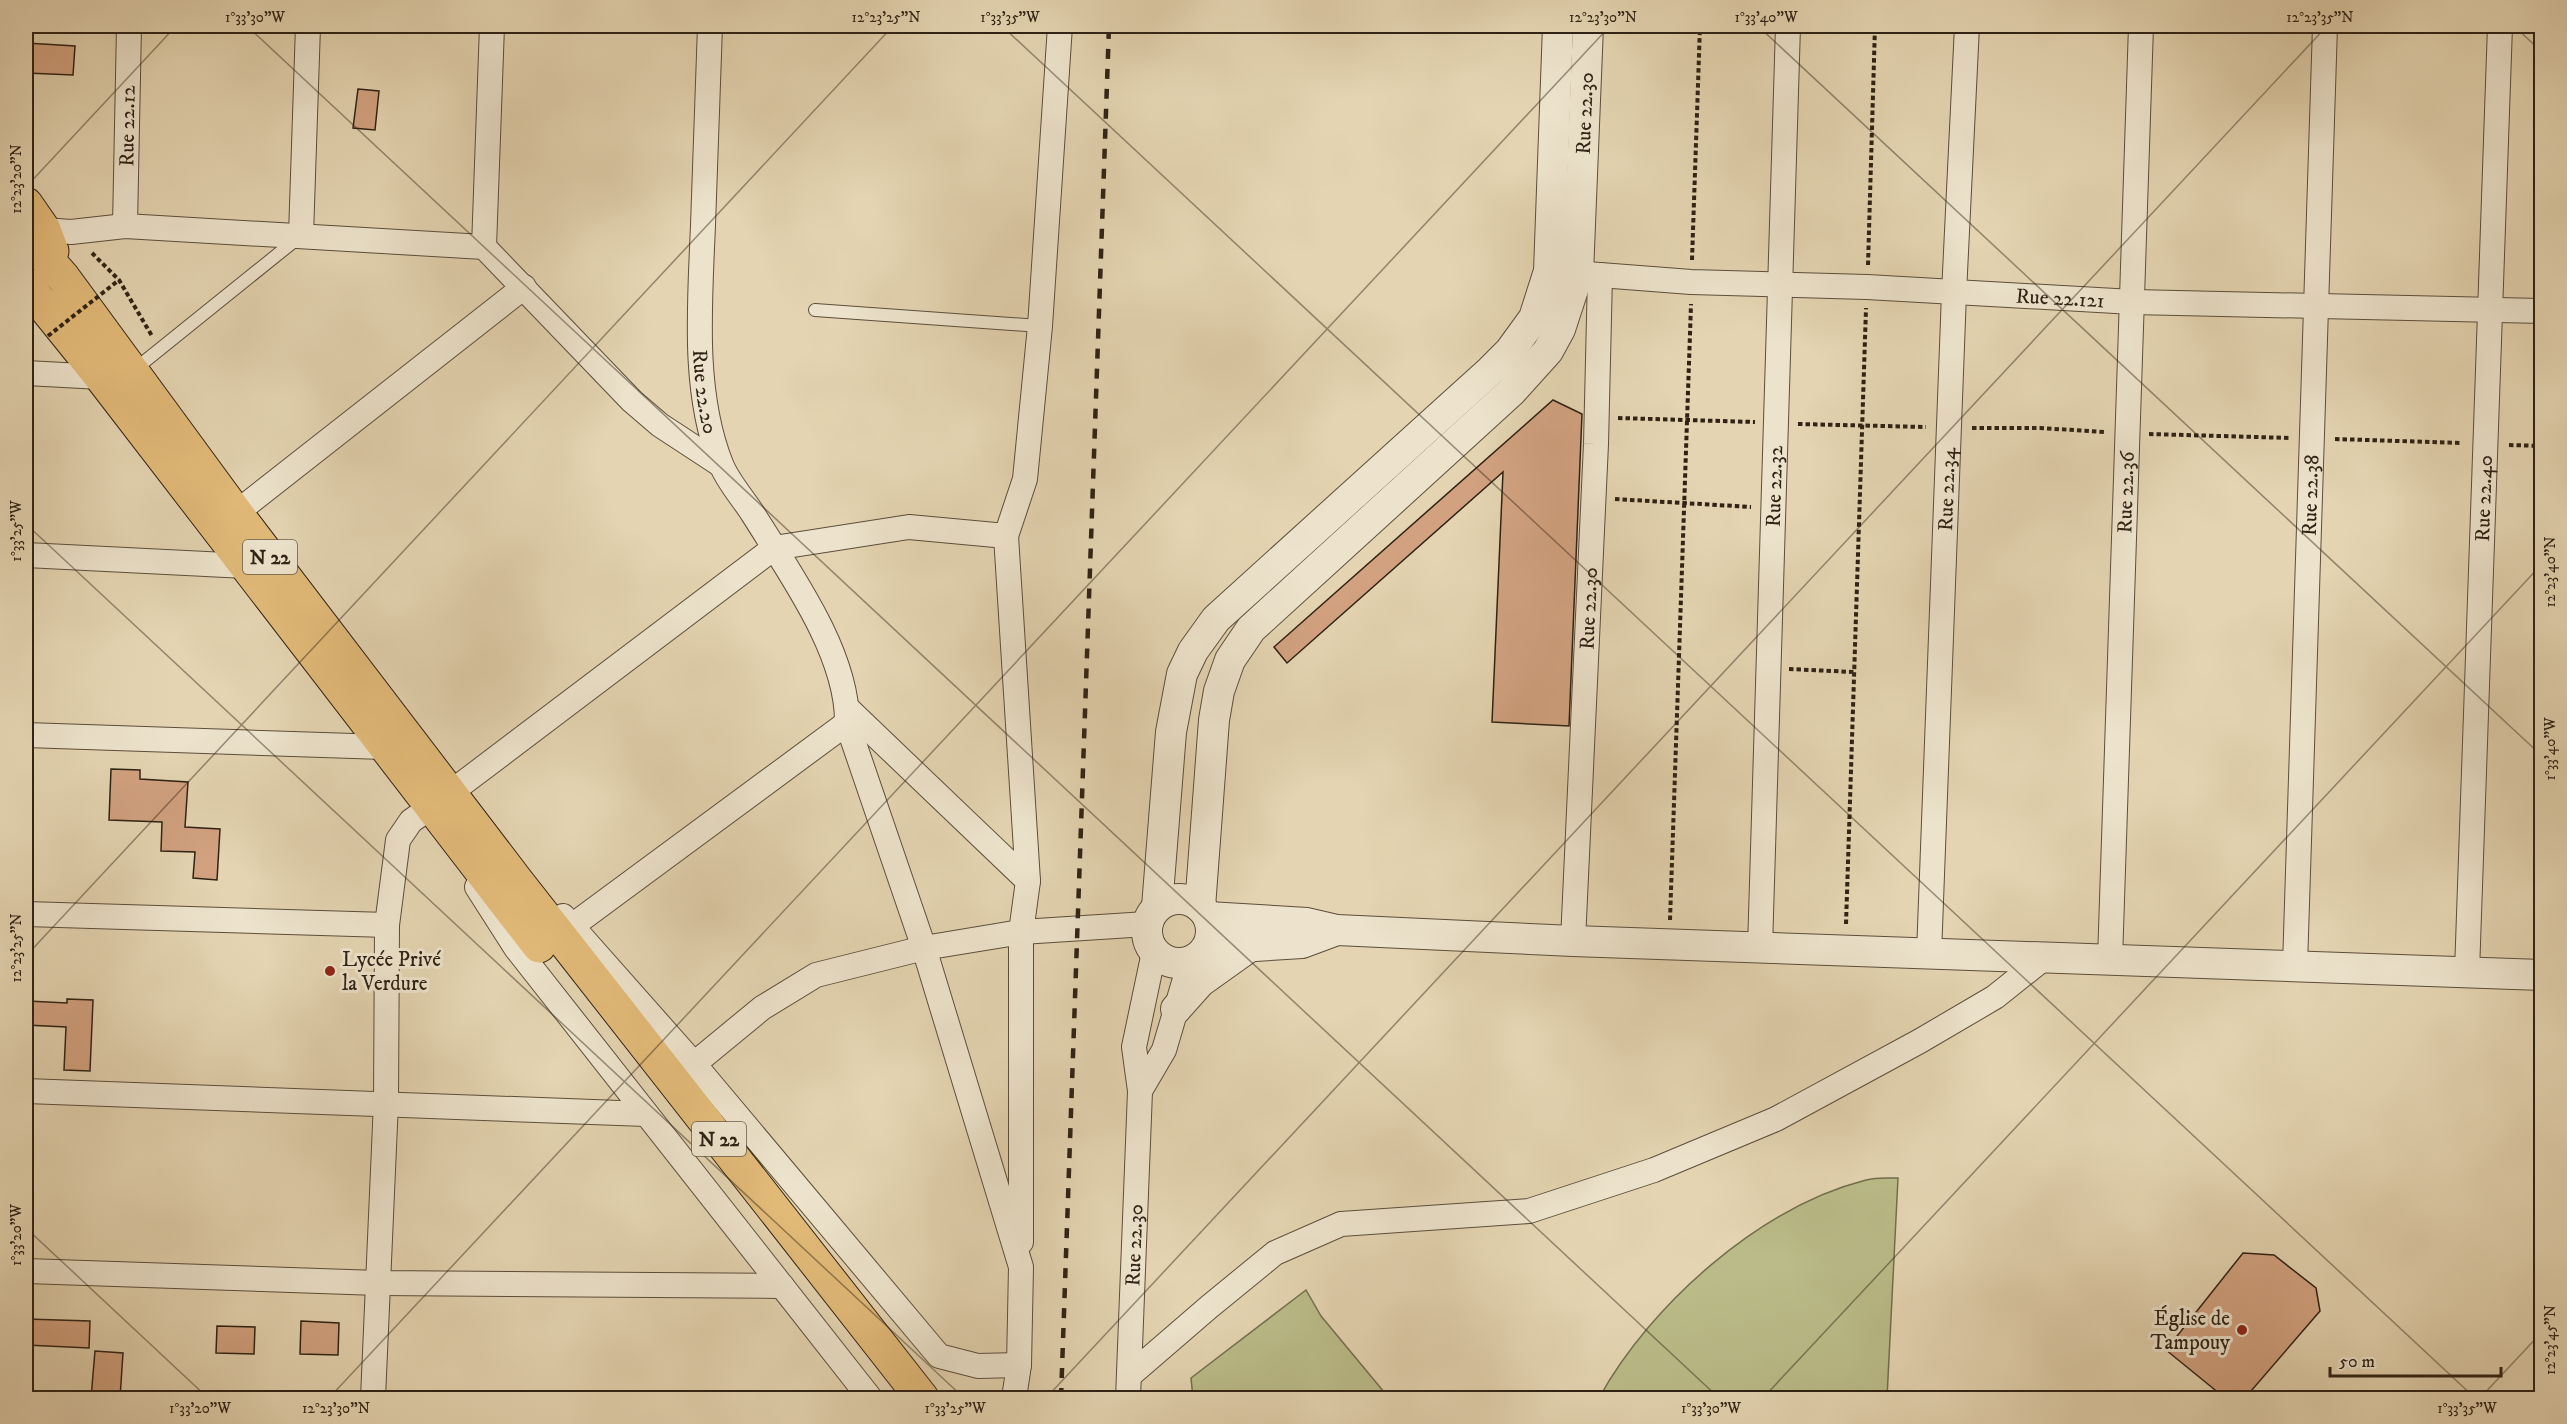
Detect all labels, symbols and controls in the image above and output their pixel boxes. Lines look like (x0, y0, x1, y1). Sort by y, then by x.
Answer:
text: 1°33'30"W (225, 8, 285, 27)
text: 12°23'25"N (852, 8, 920, 27)
text: 1°33'35"W (980, 8, 1040, 27)
text: 12°23'30"N (1569, 8, 1637, 27)
text: 1°33'40"W (1734, 8, 1798, 27)
text: 12°23'35"N (2286, 8, 2354, 27)
street label: Rue 22.30 (1571, 72, 1600, 155)
street label: Rue 22.12 (114, 84, 142, 167)
text: 12°23'20"N (7, 144, 26, 214)
street label: Rue 22.121 (2015, 283, 2105, 314)
street label: Rue 22.20 (686, 349, 723, 437)
street label: Rue 22.32 (1761, 444, 1789, 527)
street label: Rue 22.34 (1933, 446, 1962, 531)
street label: Rue 22.36 (2112, 450, 2141, 534)
street label: Rue 22.38 (2297, 454, 2325, 536)
street label: Rue 22.40 (2470, 454, 2499, 542)
text: 1°33'25"W (7, 500, 26, 562)
text: 12°23'40"N (2541, 537, 2560, 607)
road number: N 22 (243, 540, 297, 574)
street label: Rue 22.30 (1575, 567, 1604, 650)
text: 1°33'40"W (2541, 717, 2560, 781)
text: 12°23'25"N (7, 914, 26, 982)
place label: Lycée Privé la Verdure (342, 947, 441, 997)
marker: Lycée Privé la Verdure (323, 964, 337, 978)
road number: N 22 (692, 1122, 746, 1156)
street label: Rue 22.30 (1120, 1203, 1150, 1287)
text: 1°33'20"W (7, 1204, 26, 1266)
place label: Église de Tampouy (2150, 1305, 2231, 1356)
text: 12°23'45"N (2541, 1305, 2560, 1375)
marker: Église de Tampouy (2235, 1323, 2249, 1337)
scale bar (2330, 1340, 2501, 1378)
text: 50 m (2339, 1351, 2375, 1373)
text: 1°33'20"W (169, 1399, 231, 1418)
text: 12°23'30"N (302, 1399, 370, 1418)
text: 1°33'25"W (924, 1399, 986, 1418)
text: 1°33'30"W (1681, 1399, 1741, 1418)
text: 1°33'35"W (2437, 1399, 2497, 1418)

